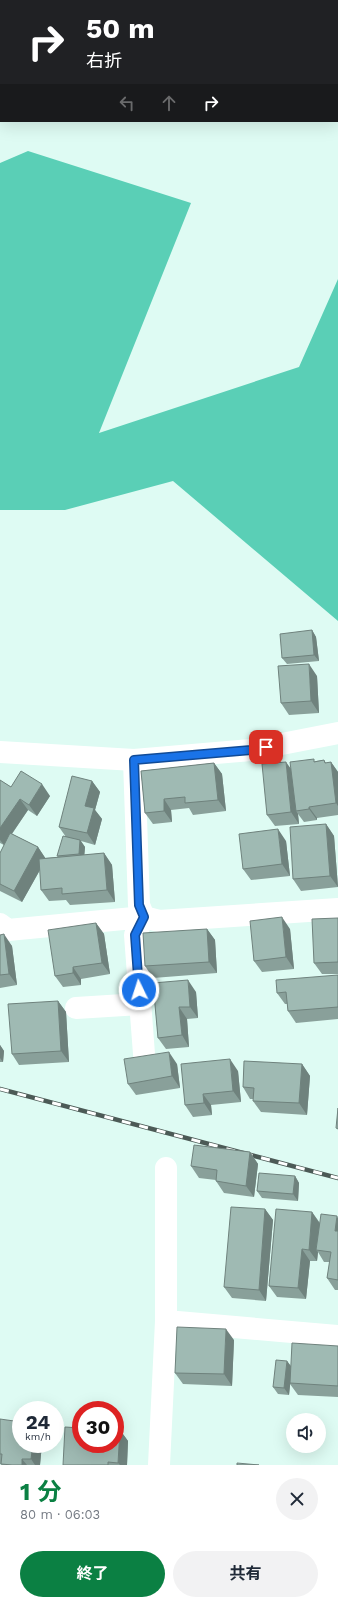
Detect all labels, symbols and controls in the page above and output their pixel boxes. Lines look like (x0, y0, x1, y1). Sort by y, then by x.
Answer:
text: 50 m (86, 12, 155, 45)
icon: right (20, 16, 72, 68)
text: 右折 (86, 50, 122, 71)
icon: left (116, 92, 138, 114)
icon: ahead (158, 92, 180, 114)
icon: right (200, 92, 222, 114)
pin (249, 730, 283, 764)
icon: arrive (255, 736, 277, 758)
position arrow (118, 969, 160, 1011)
speed limit sign: 30 (72, 1401, 124, 1453)
text: 24 (26, 1410, 50, 1434)
map controls (286, 1413, 326, 1453)
button: sound (286, 1413, 326, 1453)
text: km/h (25, 1431, 51, 1442)
text: 1 分 (20, 1478, 61, 1506)
button: close (276, 1478, 318, 1520)
text: 80 m · 06:03 (20, 1507, 100, 1522)
button: 終了 (20, 1551, 165, 1597)
button: 共有 (173, 1551, 318, 1597)

